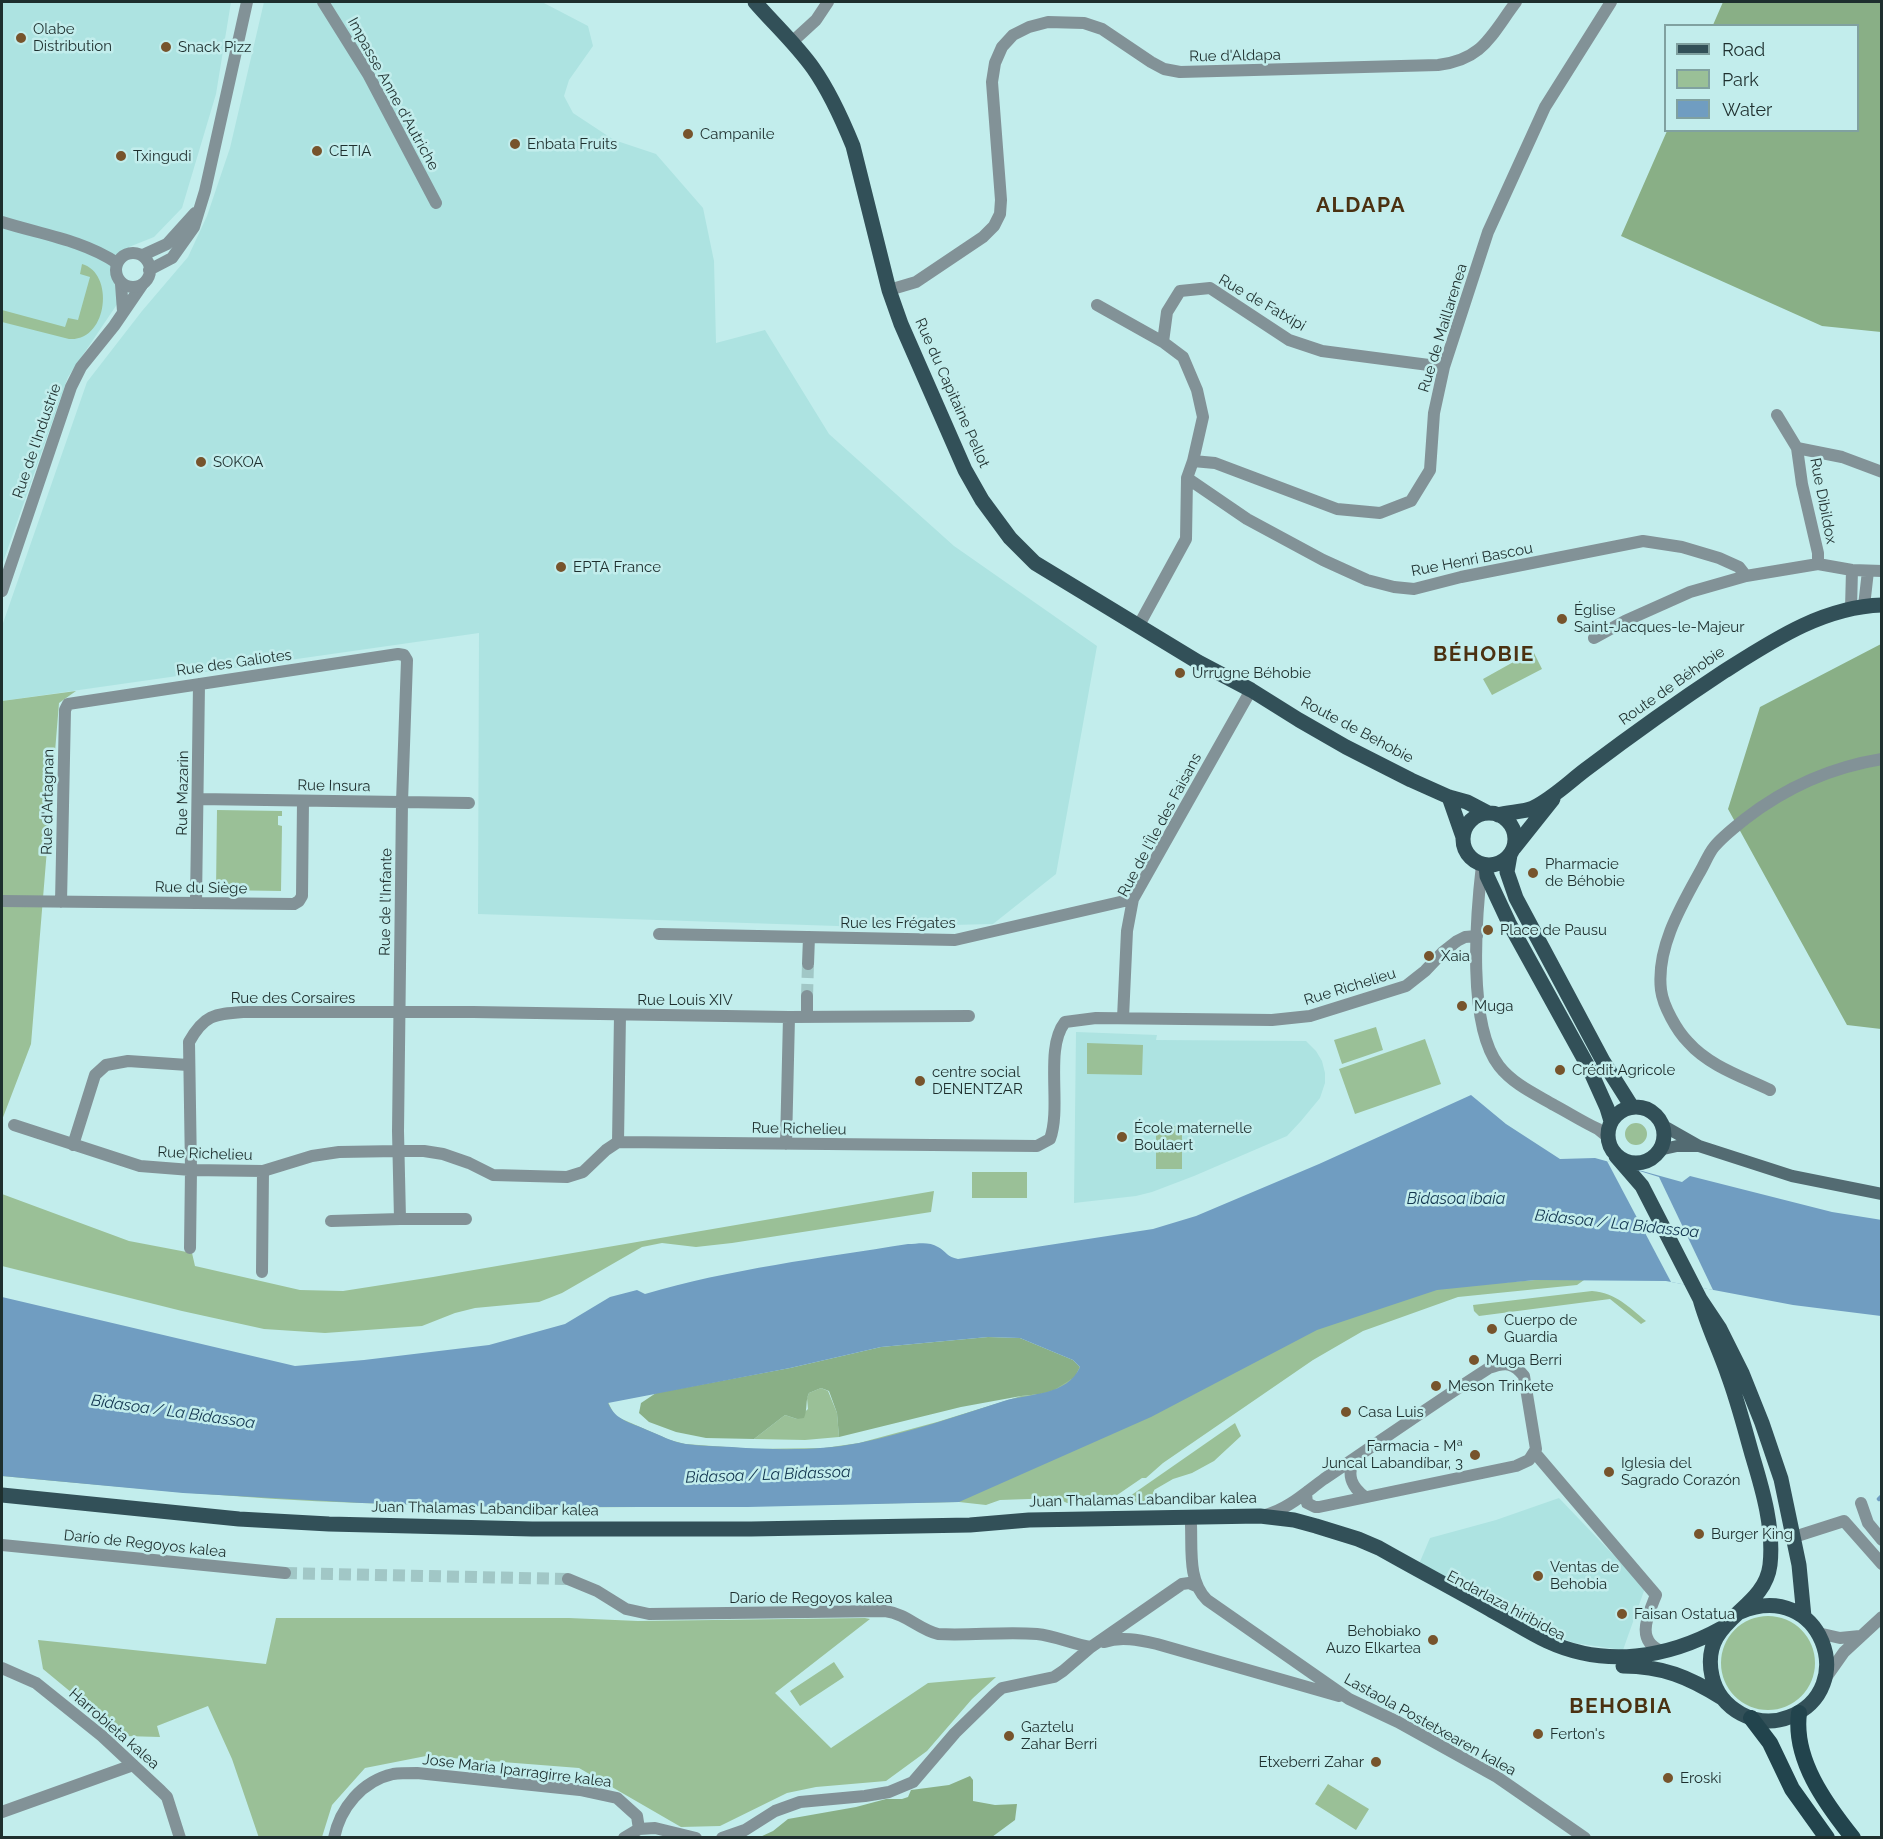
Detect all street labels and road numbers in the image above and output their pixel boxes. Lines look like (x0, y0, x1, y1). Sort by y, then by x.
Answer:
street label: Impasse Anne d'Autriche (343, 14, 443, 174)
street label: Rue d'Aldapa (1189, 46, 1281, 66)
street label: Rue de Maillarenea (1415, 261, 1471, 395)
street label: Rue de Fatxipi (1215, 271, 1309, 335)
street label: Rue du Capitaine Pellot (911, 315, 993, 471)
street label: Rue de l'Industrie (9, 381, 65, 501)
street label: Rue Dibildox (1806, 456, 1840, 546)
street label: Rue Henri Bascou (1410, 539, 1534, 581)
street label: Route de Béhobie (1616, 643, 1728, 729)
street label: Rue des Galiotes (175, 646, 293, 680)
street label: Route de Behobie (1298, 693, 1416, 767)
street label: Rue d'Artagnan (38, 749, 58, 855)
street label: Rue Mazarin (173, 750, 193, 836)
street label: Rue de l'Île des Faisans (1114, 750, 1206, 900)
street label: Rue Insura (297, 776, 371, 796)
street label: Rue de l'Infante (376, 848, 396, 956)
street label: Rue du Siège (155, 878, 247, 898)
street label: Rue les Frégates (840, 914, 956, 932)
street label: Rue Richelieu (1302, 964, 1398, 1010)
street label: Rue des Corsaires (231, 989, 355, 1007)
street label: Rue Louis XIV (637, 991, 733, 1009)
street label: Rue Richelieu (751, 1119, 847, 1139)
street label: Rue Richelieu (157, 1143, 253, 1165)
street label: Juan Thalamas Labandibar kalea (1029, 1489, 1257, 1511)
street label: Juan Thalamas Labandibar kalea (371, 1498, 599, 1520)
street label: Darío de Regoyos kalea (63, 1527, 227, 1561)
street label: Endarlaza hiribidea (1444, 1567, 1568, 1645)
street label: Darío de Regoyos kalea (729, 1589, 893, 1607)
street label: Lastaola Postetxearen kalea (1341, 1670, 1519, 1780)
street label: Harrobieta kalea (65, 1685, 163, 1773)
street label: Jose Maria Iparragirre kalea (422, 1750, 612, 1792)

